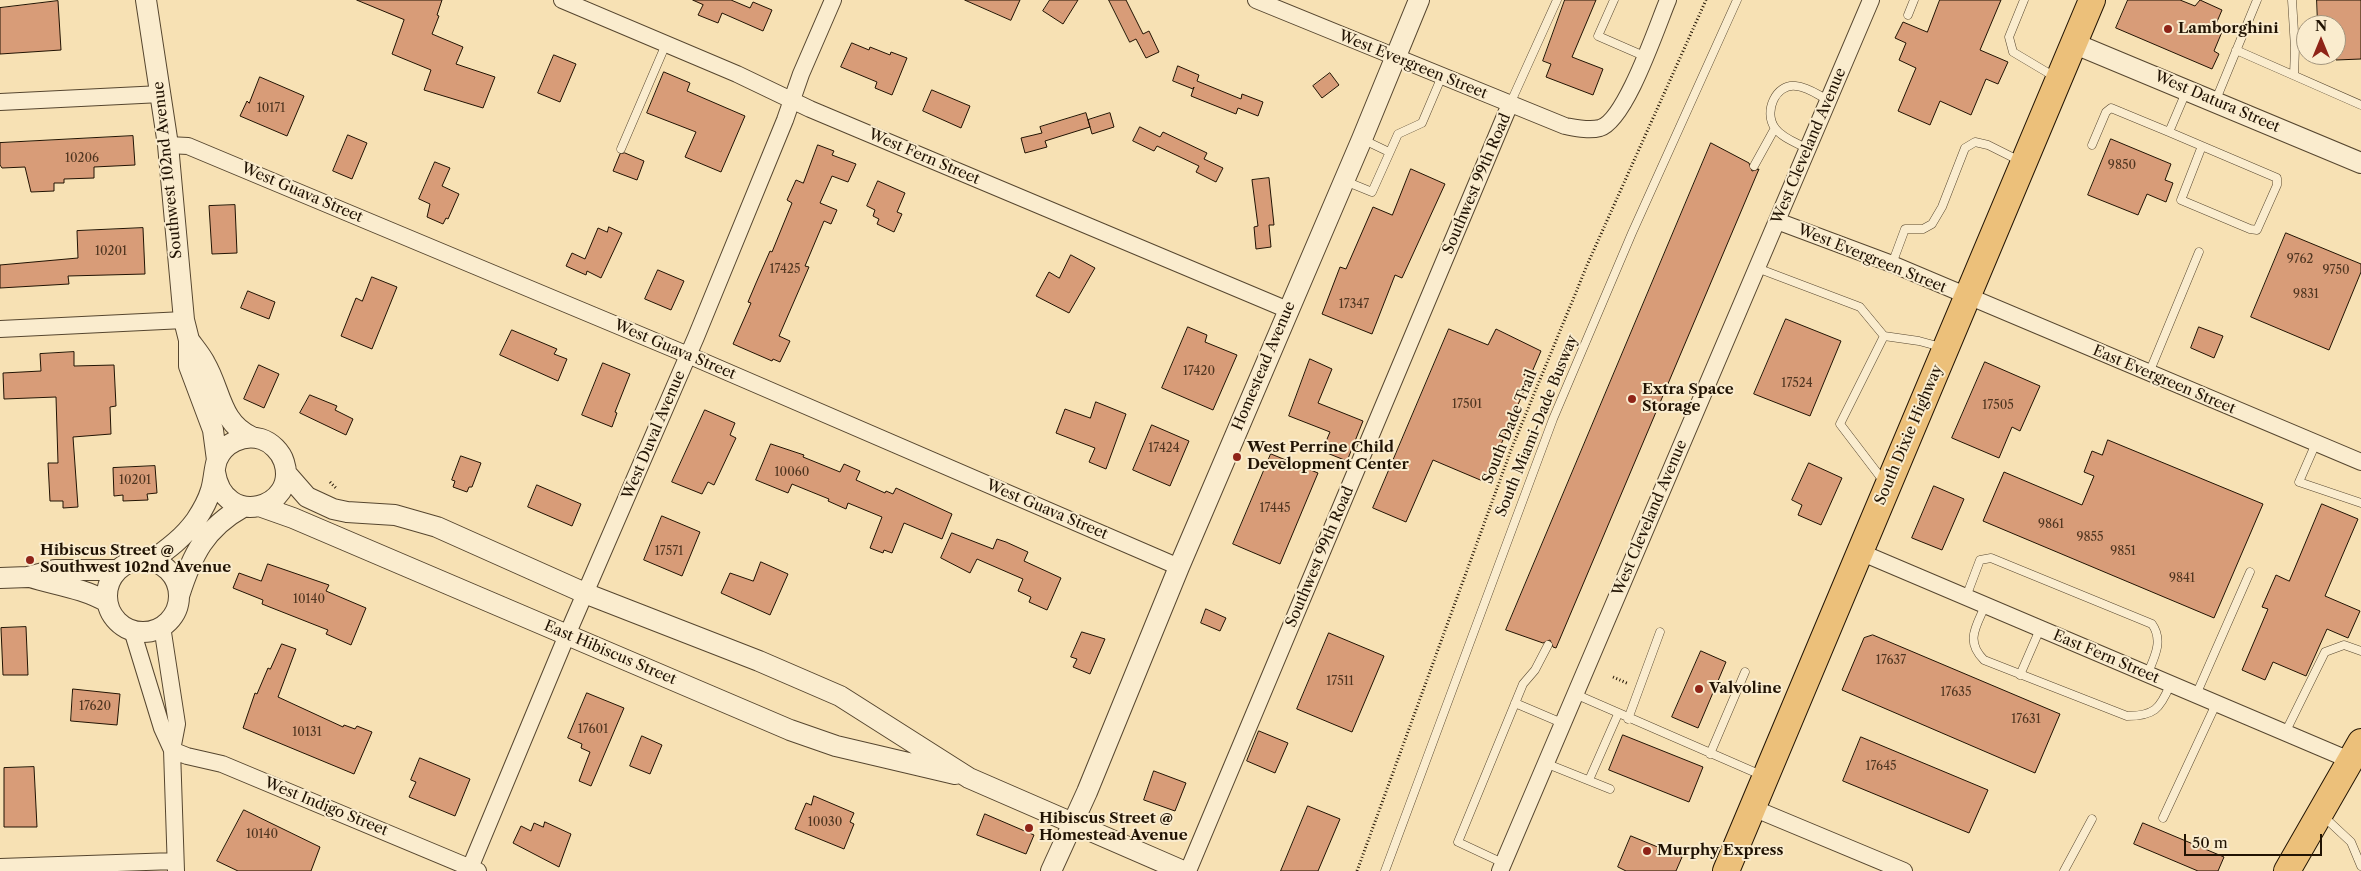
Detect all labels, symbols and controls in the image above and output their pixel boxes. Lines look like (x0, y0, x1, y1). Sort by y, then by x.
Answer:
north arrow (2296, 15, 2346, 65)
text: N (2315, 17, 2327, 35)
place label: Lamborghini (2178, 20, 2278, 38)
marker: Lamborghini (2162, 23, 2174, 35)
street label: West Evergreen Street (1336, 27, 1490, 103)
street label: West Cleveland Avenue (1768, 65, 1850, 227)
street label: West Datura Street (2152, 67, 2282, 137)
street label: Southwest 102nd Avenue (150, 80, 186, 260)
house number: 10171 (257, 102, 285, 116)
street label: Southwest 99th Road (1439, 111, 1515, 257)
street label: West Fern Street (866, 125, 982, 189)
house number: 10206 (65, 152, 99, 166)
street label: West Guava Street (239, 159, 365, 227)
house number: 9850 (2108, 159, 2136, 173)
street label: West Evergreen Street (1795, 221, 1949, 297)
house number: 10201 (95, 245, 127, 259)
house number: 9762 (2287, 253, 2313, 267)
house number: 17425 (770, 263, 800, 277)
house number: 9750 (2322, 264, 2350, 278)
house number: 9831 (2293, 288, 2319, 302)
house number: 17347 (1339, 298, 1369, 312)
street label: Homestead Avenue (1229, 299, 1299, 433)
street label: West Guava Street (612, 316, 738, 384)
street label: South Miami-Dade Busway (1492, 332, 1582, 520)
street label: East Evergreen Street (2090, 342, 2238, 418)
street label: South Dixie Highway (1871, 362, 1947, 508)
house number: 17420 (1183, 365, 1215, 379)
street label: South Dade Trail (1479, 367, 1541, 487)
street label: West Duval Avenue (619, 368, 689, 502)
house number: 17524 (1781, 377, 1813, 391)
place label: Extra Space Storage (1642, 381, 1734, 416)
marker: Extra Space Storage (1626, 393, 1638, 405)
house number: 17501 (1452, 398, 1482, 412)
house number: 17505 (1982, 399, 2014, 413)
street label: West Cleveland Avenue (1609, 437, 1691, 599)
place label: West Perrine Child Development Center (1247, 439, 1409, 474)
house number: 17424 (1148, 442, 1180, 456)
marker: West Perrine Child Development Center (1231, 451, 1243, 463)
house number: 10060 (775, 466, 809, 480)
house number: 10201 (119, 474, 151, 488)
street label: West Guava Street (984, 476, 1110, 544)
street label: Southwest 99th Road (1282, 484, 1358, 630)
house number: 17445 (1260, 502, 1290, 516)
house number: 9861 (2038, 518, 2064, 532)
house number: 9855 (2076, 531, 2104, 545)
place label: Hibiscus Street @ Southwest 102nd Avenue (40, 542, 231, 577)
house number: 17571 (655, 545, 683, 559)
house number: 9851 (2110, 545, 2136, 559)
marker: Hibiscus Street @ Southwest 102nd Avenue (24, 554, 36, 566)
house number: 9841 (2169, 572, 2195, 586)
house number: 10140 (293, 593, 325, 607)
street label: East Hibiscus Street (541, 617, 679, 689)
street label: East Fern Street (2050, 626, 2162, 688)
house number: 17637 (1876, 654, 1906, 668)
house number: 17511 (1326, 675, 1354, 689)
place label: Valvoline (1709, 680, 1781, 698)
marker: Valvoline (1693, 683, 1705, 695)
house number: 17635 (1941, 686, 1971, 700)
house number: 17620 (79, 700, 111, 714)
house number: 17631 (2011, 713, 2041, 727)
house number: 17601 (578, 723, 608, 737)
house number: 10131 (292, 726, 322, 740)
house number: 17645 (1865, 760, 1897, 774)
street label: West Indigo Street (262, 774, 390, 840)
place label: Hibiscus Street @ Homestead Avenue (1039, 810, 1188, 845)
house number: 10030 (808, 816, 842, 830)
marker: Hibiscus Street @ Homestead Avenue (1023, 822, 1035, 834)
scale bar (2186, 824, 2324, 856)
house number: 10140 (246, 828, 278, 842)
text: 50 m (2192, 833, 2228, 852)
place label: Murphy Express (1657, 842, 1784, 860)
marker: Murphy Express (1641, 845, 1653, 857)

